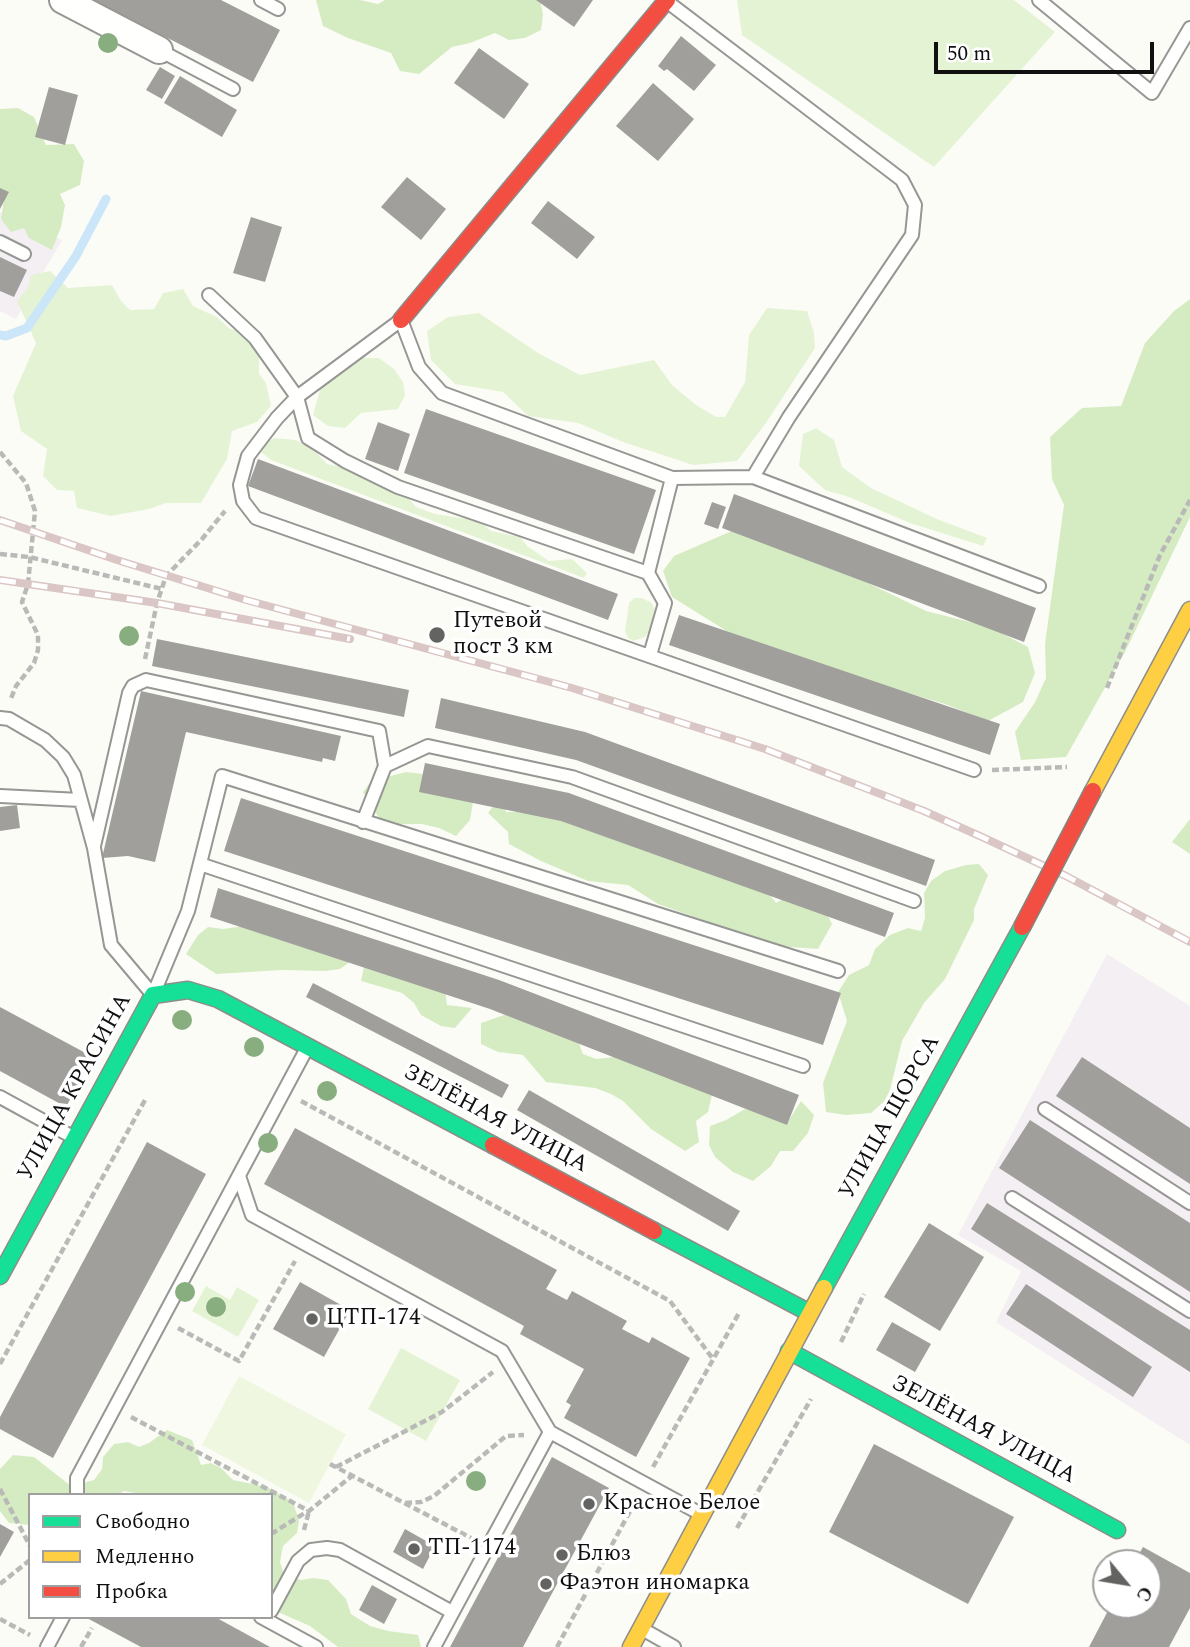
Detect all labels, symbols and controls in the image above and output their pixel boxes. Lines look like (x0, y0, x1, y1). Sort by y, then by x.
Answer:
scale bar (938, 28, 1158, 72)
text: 50 m (947, 38, 991, 70)
place label: Путевой пост 3 км (453, 608, 553, 662)
marker: Путевой пост 3 км (427, 625, 447, 645)
street label: УЛИЦА КРАСИНА (13, 990, 139, 1186)
street label: УЛИЦА ЩОРСА (835, 1031, 947, 1205)
street label: ЗЕЛЁНАЯ УЛИЦА (398, 1060, 592, 1180)
place label: ЦТП-174 (326, 1305, 421, 1333)
marker: ЦТП-174 (304, 1311, 320, 1327)
street label: ЗЕЛЁНАЯ УЛИЦА (886, 1371, 1080, 1491)
place label: Красное Белое (603, 1490, 760, 1518)
legend (28, 1493, 273, 1619)
marker: Красное Белое (581, 1496, 597, 1512)
text: Свободно (95, 1506, 190, 1538)
place label: ТП-1174 (428, 1535, 516, 1563)
text: Медленно (95, 1541, 194, 1573)
marker: ТП-1174 (406, 1541, 422, 1557)
place label: Блюз (576, 1541, 631, 1569)
marker: Блюз (554, 1547, 570, 1563)
north arrow (1092, 1549, 1162, 1619)
place label: Фаэтон иномарка (560, 1570, 750, 1598)
text: Пробка (95, 1576, 168, 1608)
marker: Фаэтон иномарка (538, 1576, 554, 1592)
text: С (1128, 1581, 1160, 1607)

